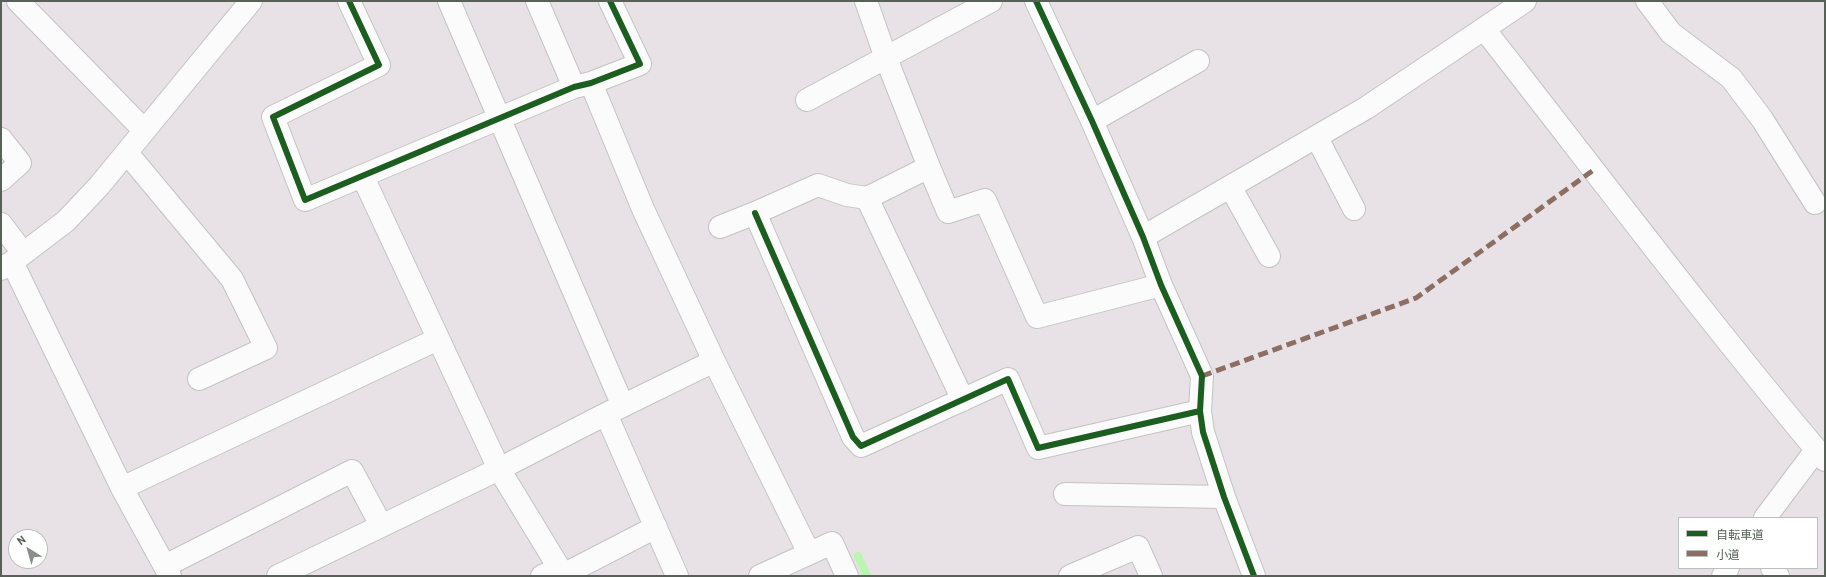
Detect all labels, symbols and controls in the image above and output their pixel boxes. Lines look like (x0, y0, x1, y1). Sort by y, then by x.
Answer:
legend (1678, 517, 1818, 569)
text: 自転車道 (1716, 527, 1764, 541)
north arrow (8, 529, 48, 569)
text: N (14, 532, 28, 547)
text: 小道 (1716, 547, 1740, 561)

